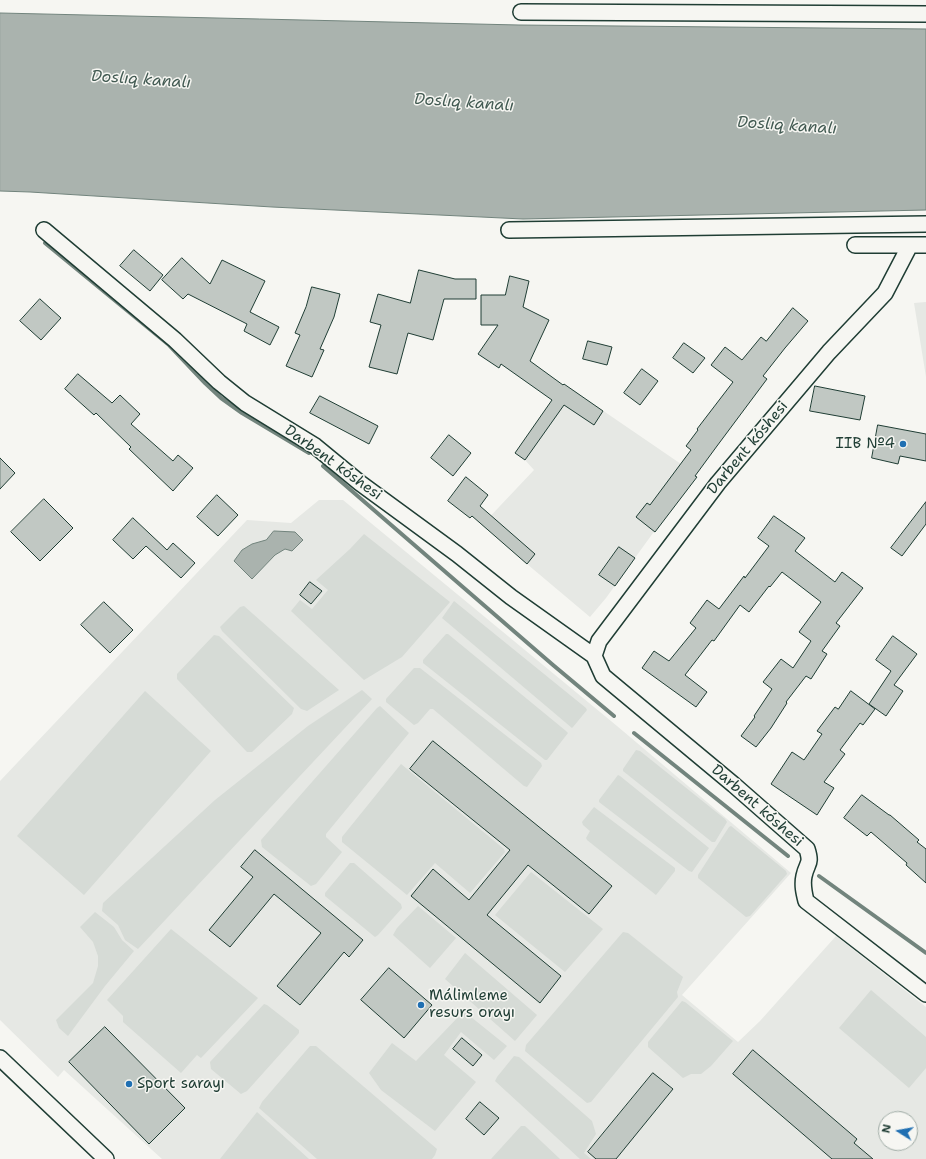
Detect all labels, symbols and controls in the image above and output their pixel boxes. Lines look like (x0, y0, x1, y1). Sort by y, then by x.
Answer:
water label: Doslıq kanalı (90, 67, 192, 93)
water label: Doslıq kanalı (413, 90, 515, 116)
water label: Doslıq kanalı (736, 113, 838, 139)
street label: Darbent kóshesi (704, 398, 792, 498)
street label: Darbent kóshesi (281, 422, 385, 504)
place label: IIB №4 (836, 435, 895, 453)
marker: IIB №4 (898, 439, 908, 449)
street label: Darbent kóshesi (707, 761, 807, 851)
place label: Málimleme resurs orayı (429, 987, 515, 1022)
marker: Málimleme resurs orayı (416, 1000, 426, 1010)
place label: Sport sarayı (137, 1075, 225, 1093)
marker: Sport sarayı (124, 1079, 134, 1089)
north arrow (878, 1111, 918, 1151)
text: N (879, 1123, 895, 1135)

